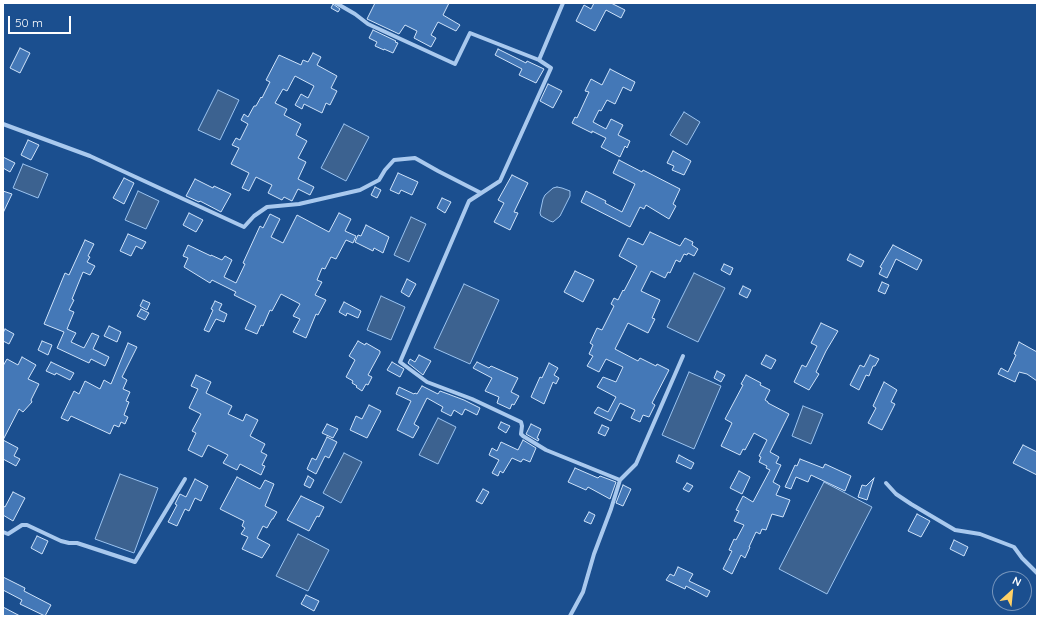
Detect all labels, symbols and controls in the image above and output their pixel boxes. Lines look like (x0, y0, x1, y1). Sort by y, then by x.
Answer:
scale bar (10, 8, 73, 34)
text: 50 m (15, 15, 43, 30)
north arrow (992, 571, 1032, 611)
text: N (1010, 573, 1024, 589)

